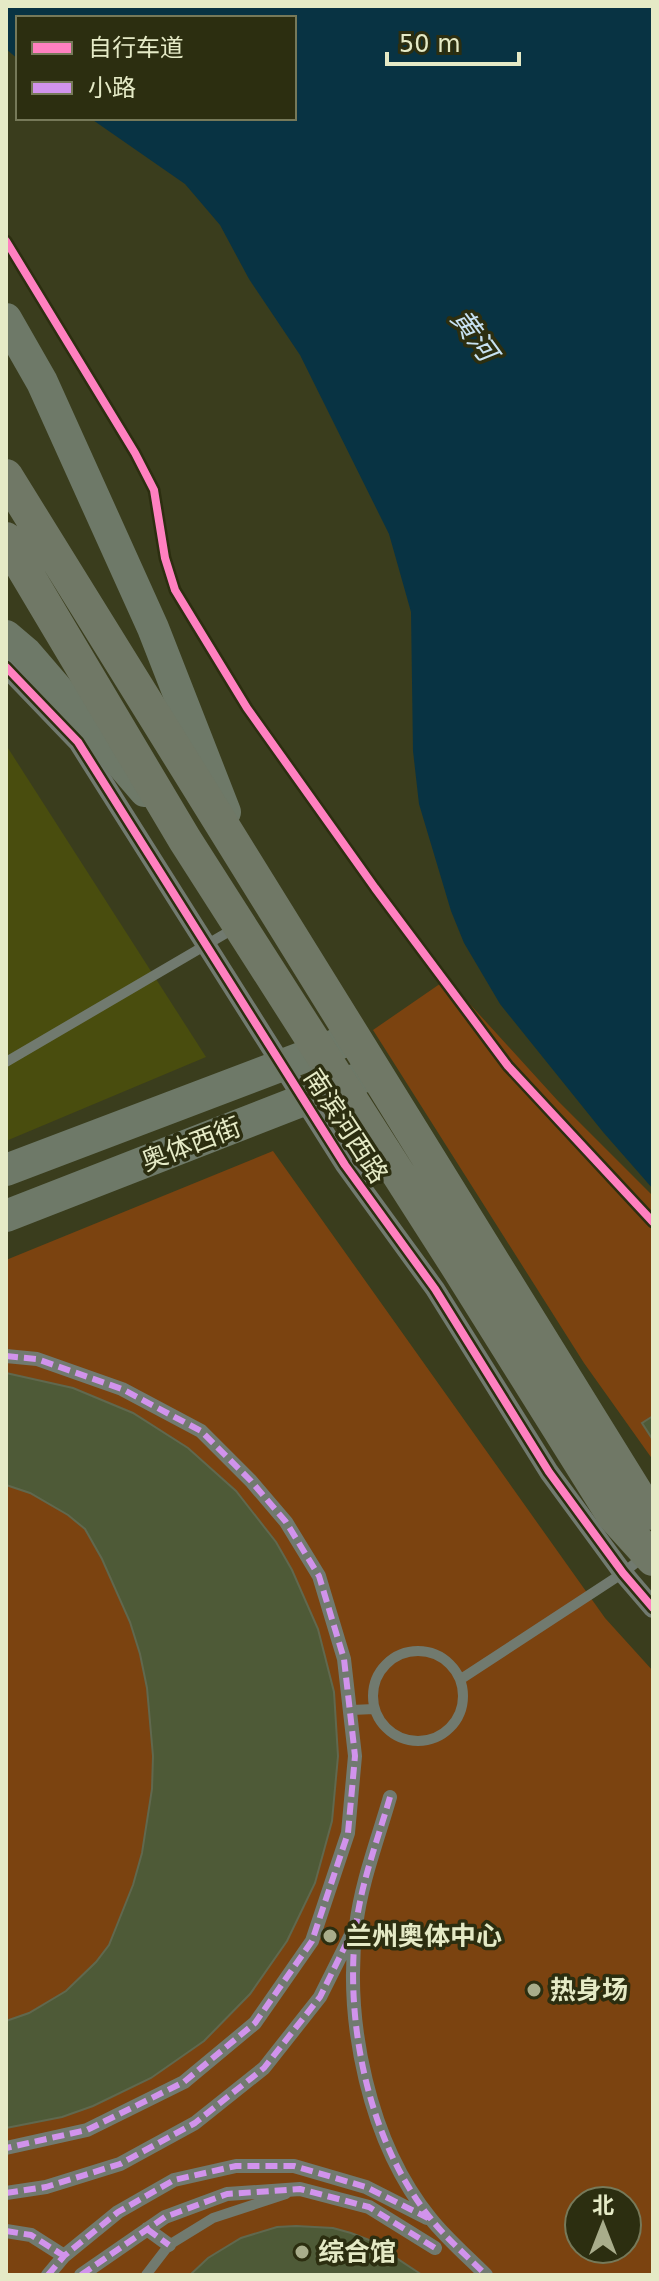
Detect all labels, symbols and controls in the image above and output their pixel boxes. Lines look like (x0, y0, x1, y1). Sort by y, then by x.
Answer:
legend (16, 16, 296, 120)
scale bar (387, 16, 519, 66)
text: 50 m (399, 30, 461, 58)
text: 自行车道 (88, 34, 184, 62)
text: 小路 (88, 74, 136, 102)
water label: 黄河 (444, 303, 507, 371)
street label: 南滨河西路 (298, 1063, 394, 1189)
street label: 奥体西街 (137, 1111, 245, 1177)
place label: 兰州奥体中心 (346, 1921, 502, 1951)
marker: 兰州奥体中心 (321, 1927, 339, 1945)
place label: 热身场 (550, 1975, 628, 2005)
marker: 热身场 (525, 1981, 543, 1999)
north arrow (563, 2185, 643, 2265)
text: 北 (592, 2193, 614, 2218)
place label: 综合馆 (318, 2237, 396, 2267)
marker: 综合馆 (293, 2243, 311, 2261)

